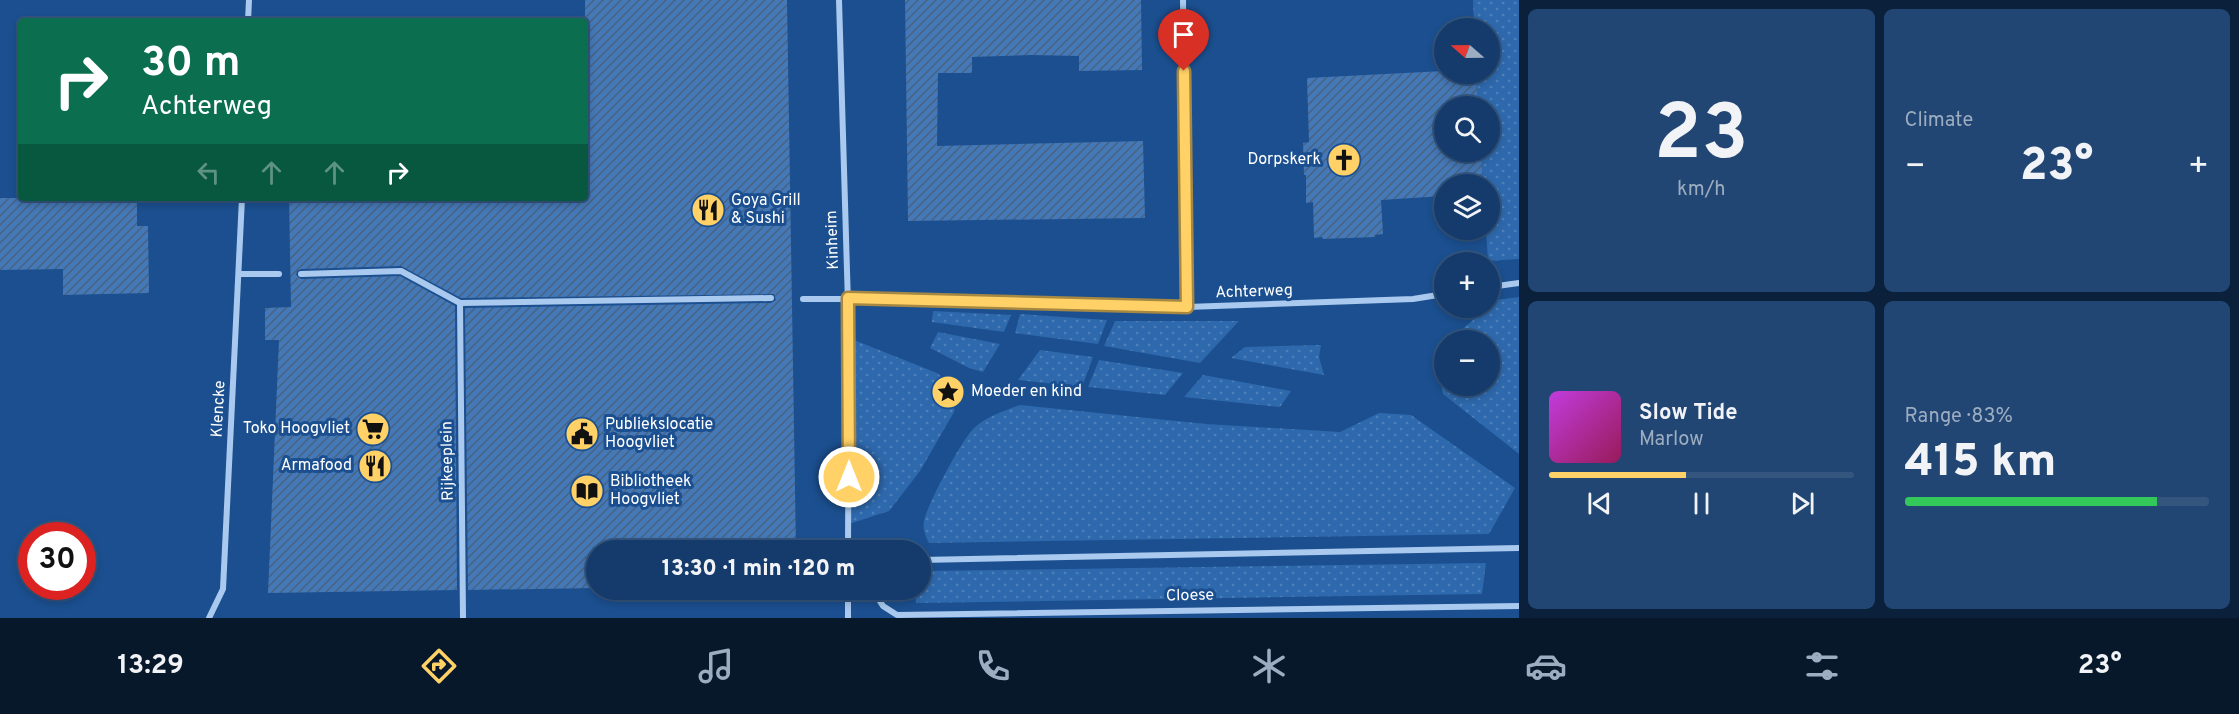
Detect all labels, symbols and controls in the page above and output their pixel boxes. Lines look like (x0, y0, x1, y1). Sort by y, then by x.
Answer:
pin (1158, 9, 1209, 71)
icon: arrive (1167, 18, 1200, 51)
north arrow (1434, 18, 1500, 84)
map controls (1434, 18, 1500, 396)
text: 30 m (141, 38, 240, 91)
icon: right (42, 42, 120, 120)
text: 23 (1654, 88, 1748, 187)
text: Achterweg (141, 90, 272, 124)
button: search (1434, 96, 1500, 162)
text: Climate (1905, 108, 1973, 134)
text: 23° (2020, 139, 2093, 196)
church icon: Dorpskerk (1326, 142, 1362, 178)
text: − (1905, 147, 1926, 189)
text: + (2188, 147, 2209, 189)
place label: Dorpskerk (1247, 150, 1321, 170)
icon: left (192, 156, 225, 189)
icon: ahead (255, 156, 288, 189)
icon: ahead (318, 156, 351, 189)
icon: right (381, 156, 414, 189)
button: layers (1434, 174, 1500, 240)
text: km/h (1677, 177, 1726, 203)
place label: Goya Grill & Sushi (731, 191, 801, 229)
restaurant icon: Goya Grill & Sushi (690, 192, 726, 228)
street label: Kinheim (822, 210, 844, 270)
button: + (1434, 252, 1500, 318)
street label: Achterweg (1215, 281, 1293, 303)
button: − (1434, 330, 1500, 396)
place icon: Moeder en kind (930, 374, 966, 410)
street label: Klencke (208, 380, 230, 438)
place label: Moeder en kind (971, 382, 1082, 402)
text: Slow Tide (1639, 400, 1738, 427)
text: Range · 83% (1905, 404, 2013, 430)
supermarket icon: Toko Hoogvliet (355, 411, 391, 447)
place label: Publiekslocatie Hoogvliet (605, 415, 713, 453)
public building icon: Publiekslocatie Hoogvliet (564, 416, 600, 452)
place label: Toko Hoogvliet (243, 419, 350, 439)
street label: Rijkeeplein (437, 421, 459, 501)
text: Marlow (1639, 427, 1703, 453)
text: 415 km (1905, 435, 2056, 492)
position arrow (817, 445, 881, 509)
restaurant icon: Armafood (357, 448, 393, 484)
place label: Armafood (281, 456, 352, 476)
place label: Bibliotheek Hoogvliet (610, 472, 692, 510)
library icon: Bibliotheek Hoogvliet (569, 473, 605, 509)
icon: previous (1583, 487, 1616, 520)
icon: pause (1685, 487, 1718, 520)
icon: next (1786, 487, 1819, 520)
speed limit sign: 30 (18, 522, 96, 600)
text: 13:30 · 1 min · 120 m (662, 556, 855, 583)
street label: Cloese (1166, 586, 1214, 606)
icon: directions (418, 645, 460, 687)
icon: music (695, 645, 737, 687)
icon: phone (972, 645, 1014, 687)
icon: climate (1248, 645, 1290, 687)
icon: car (1525, 645, 1567, 687)
icon: filters (1801, 645, 1843, 687)
text: 13:29 (117, 649, 184, 683)
text: 23° (2078, 649, 2122, 683)

